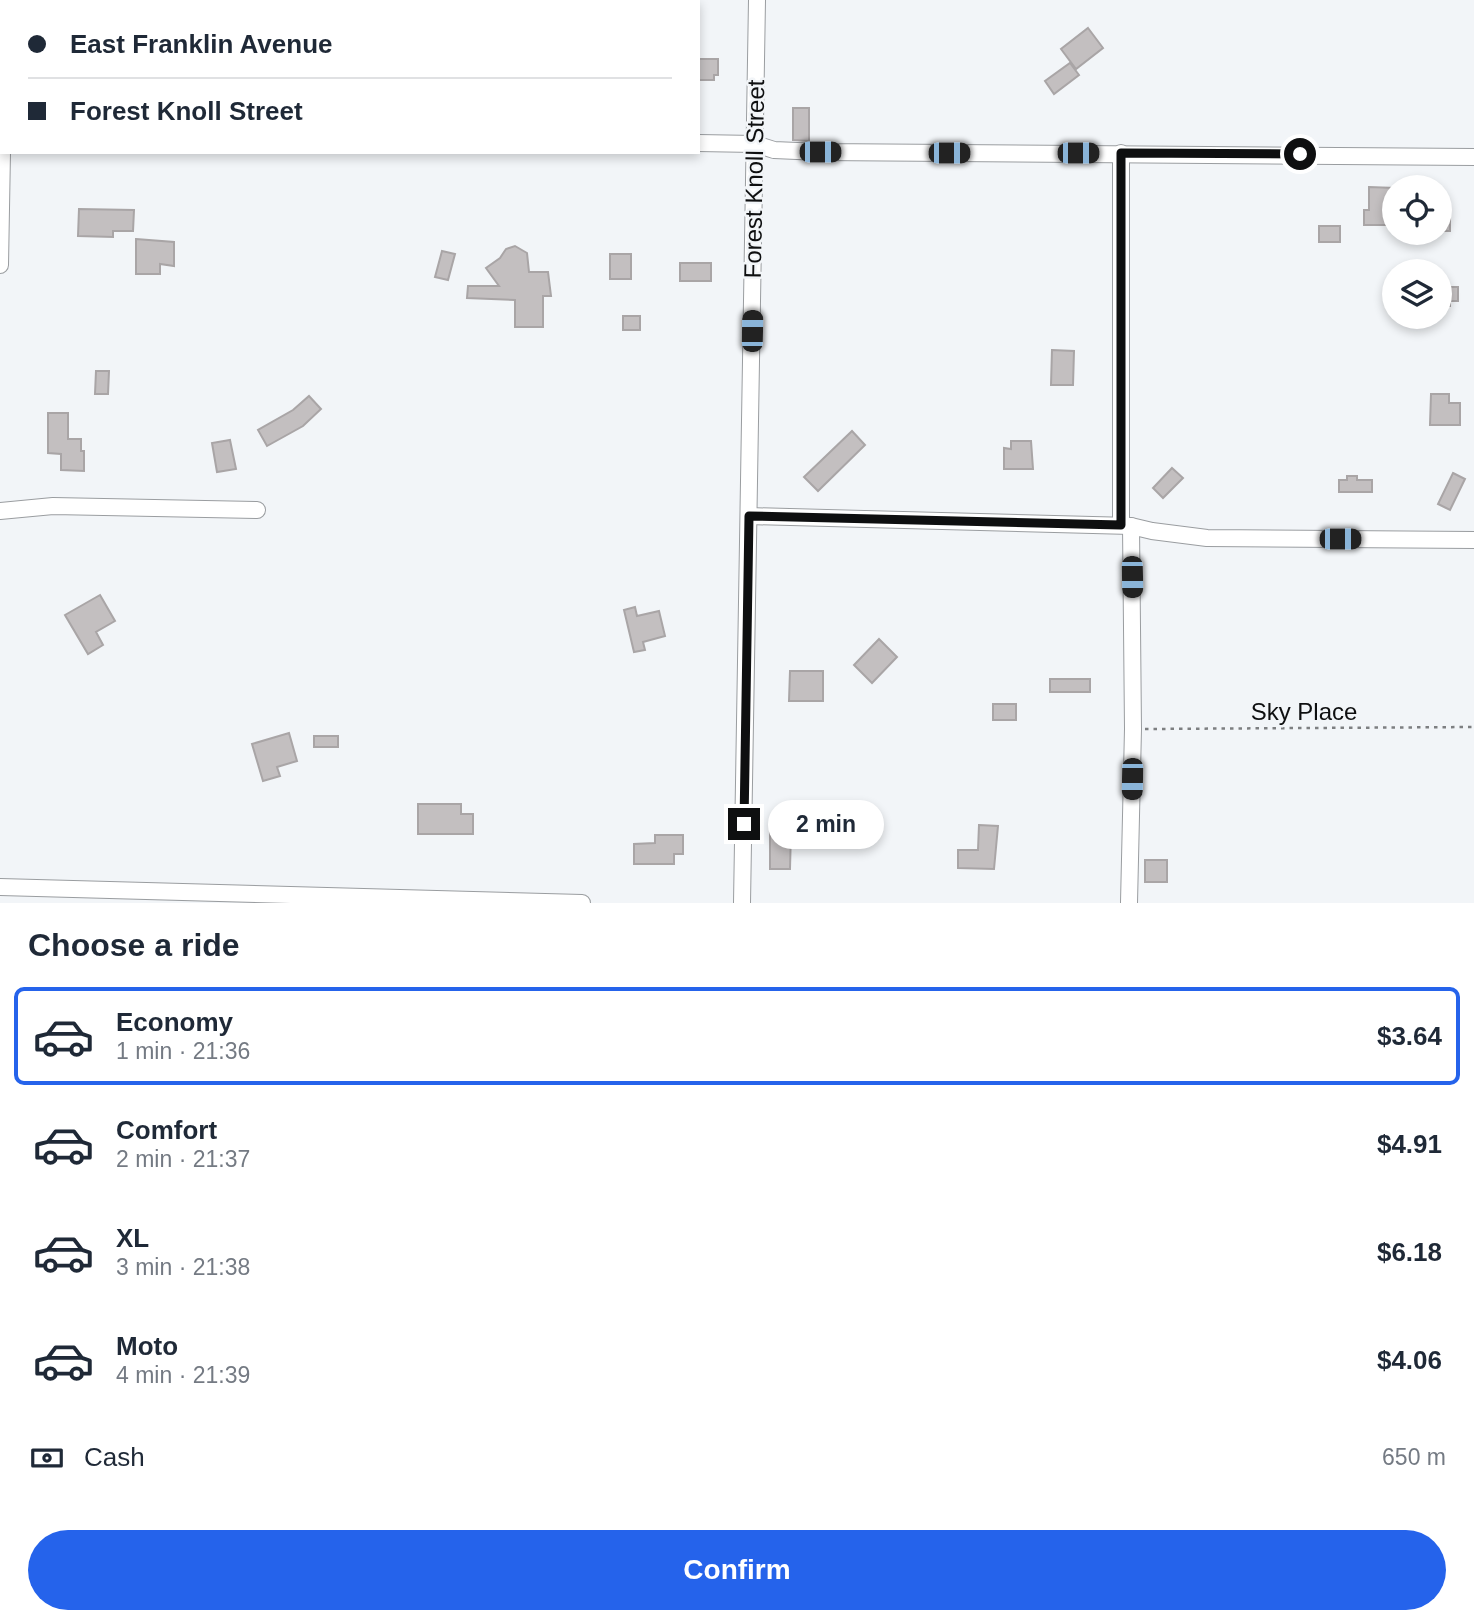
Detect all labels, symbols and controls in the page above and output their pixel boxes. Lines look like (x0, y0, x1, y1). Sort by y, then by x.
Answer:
text: East Franklin Avenue (70, 29, 333, 59)
street label: Forest Knoll Street (739, 79, 769, 279)
text: Forest Knoll Street (70, 96, 303, 126)
route start (1284, 138, 1316, 170)
car (800, 142, 842, 163)
car (929, 143, 971, 164)
car (1058, 143, 1100, 164)
map controls (1382, 175, 1452, 329)
button: locate (1382, 175, 1452, 245)
button: layers (1382, 259, 1452, 329)
car (742, 310, 763, 352)
car (1320, 529, 1362, 550)
car (1122, 556, 1143, 598)
street label: Sky Place (1251, 698, 1357, 725)
car (1122, 758, 1143, 800)
callout: 2 min (768, 800, 884, 848)
route end (728, 808, 760, 840)
text: 2 min (796, 811, 856, 837)
text: Choose a ride (28, 927, 240, 963)
icon: car (32, 1005, 95, 1068)
text: Economy (116, 1007, 233, 1037)
text: $3.64 (1377, 1021, 1442, 1051)
text: 1 min · 21:36 (116, 1038, 250, 1064)
icon: car (32, 1113, 95, 1176)
text: Comfort (116, 1115, 217, 1145)
text: $4.91 (1377, 1129, 1442, 1159)
text: 2 min · 21:37 (116, 1146, 250, 1172)
icon: car (32, 1221, 95, 1284)
text: XL (116, 1223, 149, 1253)
text: $6.18 (1377, 1237, 1442, 1267)
text: 3 min · 21:38 (116, 1254, 250, 1280)
icon: car (32, 1329, 95, 1392)
text: Moto (116, 1331, 178, 1361)
text: $4.06 (1377, 1345, 1442, 1375)
text: 4 min · 21:39 (116, 1362, 250, 1388)
icon: cash (28, 1439, 66, 1477)
text: Cash (84, 1442, 145, 1472)
text: 650 m (1382, 1444, 1446, 1470)
button: Confirm (28, 1530, 1446, 1610)

